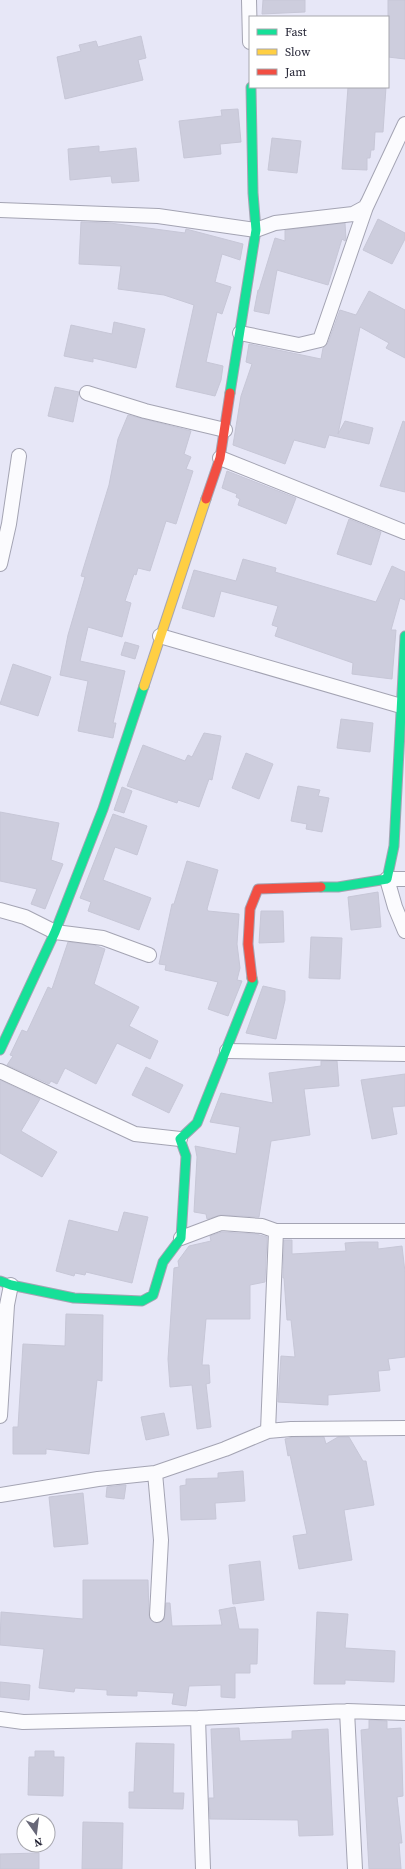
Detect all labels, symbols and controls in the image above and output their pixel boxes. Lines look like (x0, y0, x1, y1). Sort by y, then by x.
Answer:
legend (249, 16, 389, 88)
text: Fast (285, 24, 307, 40)
text: Slow (285, 44, 311, 60)
text: Jam (284, 64, 306, 80)
north arrow (16, 1813, 56, 1853)
text: N (33, 1834, 44, 1850)

